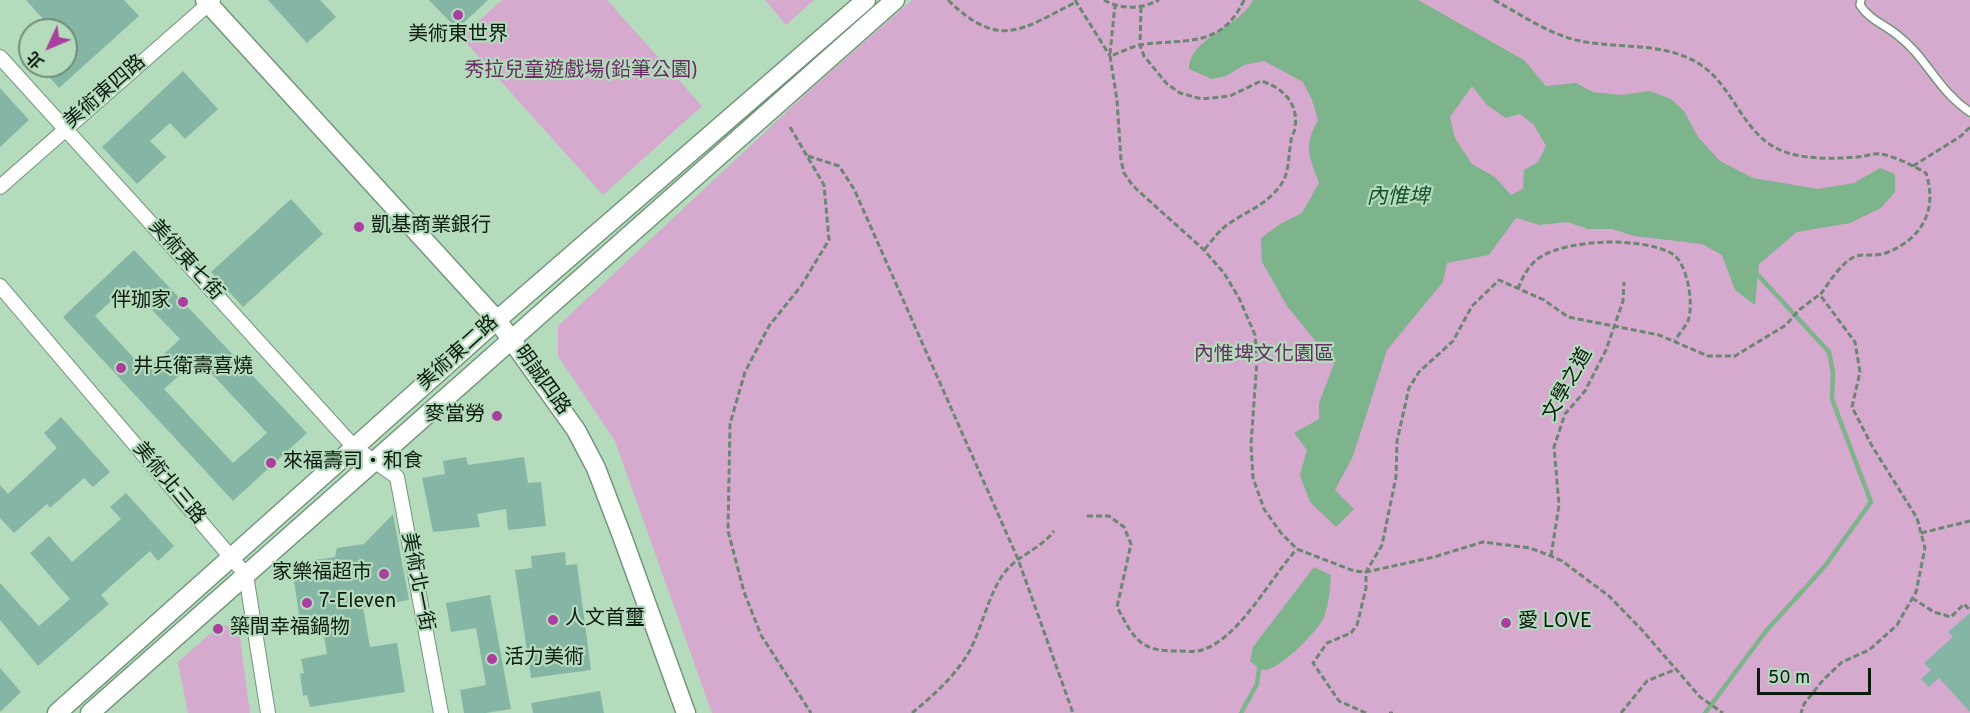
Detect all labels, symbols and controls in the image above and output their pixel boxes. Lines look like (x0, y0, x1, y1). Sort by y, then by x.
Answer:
marker: 美術東世界 (451, 8, 465, 22)
north arrow (18, 18, 78, 78)
place label: 美術東世界 (408, 24, 508, 48)
text: 北 (24, 46, 49, 72)
street label: 美術東四路 (60, 51, 152, 135)
park label: 秀拉兒童遊戲場(鉛筆公園) (464, 60, 698, 84)
water label: 內惟埤 (1367, 186, 1429, 212)
place label: 凱基商業銀行 (371, 215, 491, 239)
street label: 美術東七街 (143, 216, 227, 306)
marker: 凱基商業銀行 (352, 220, 366, 234)
place label: 伴珈家 (111, 290, 171, 314)
marker: 伴珈家 (176, 295, 190, 309)
street label: 美術東二路 (414, 312, 504, 396)
street label: 明誠四路 (508, 342, 574, 420)
park label: 內惟埤文化園區 (1194, 344, 1334, 368)
street label: 文學之道 (1539, 344, 1599, 426)
place label: 井兵衛壽喜燒 (133, 356, 253, 380)
marker: 井兵衛壽喜燒 (114, 361, 128, 375)
place label: 麥當勞 (425, 404, 485, 428)
marker: 麥當勞 (490, 409, 504, 423)
street label: 美術北三路 (127, 438, 209, 530)
place label: 來福壽司‧和食 (283, 451, 423, 475)
marker: 來福壽司‧和食 (264, 456, 278, 470)
street label: 美術北一街 (395, 531, 437, 633)
place label: 家樂福超市 (272, 562, 372, 586)
marker: 家樂福超市 (377, 567, 391, 581)
place label: 7-Eleven (319, 591, 396, 615)
marker: 7-Eleven (300, 596, 314, 610)
place label: 人文首璽 (565, 608, 645, 632)
place label: 愛 LOVE (1518, 611, 1592, 635)
marker: 人文首璽 (546, 613, 560, 627)
marker: 愛 LOVE (1499, 616, 1513, 630)
place label: 築間幸福鍋物 (230, 617, 350, 641)
marker: 築間幸福鍋物 (211, 622, 225, 636)
place label: 活力美術 (504, 647, 584, 671)
marker: 活力美術 (485, 652, 499, 666)
scale bar (1760, 656, 1874, 694)
text: 50 m (1768, 667, 1810, 690)

